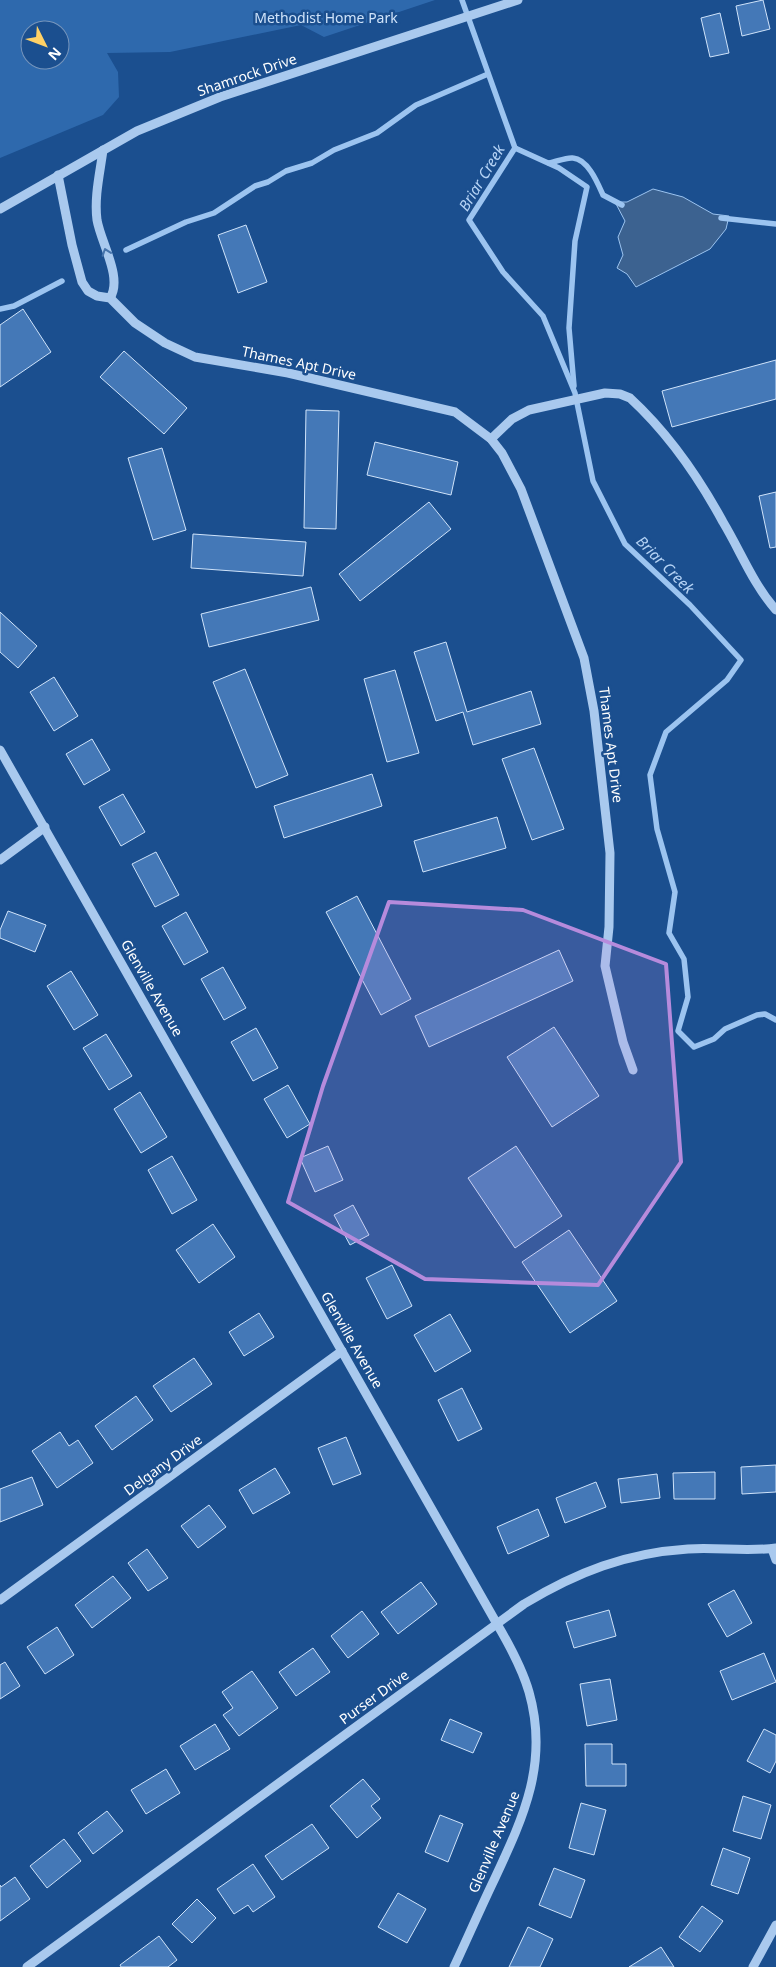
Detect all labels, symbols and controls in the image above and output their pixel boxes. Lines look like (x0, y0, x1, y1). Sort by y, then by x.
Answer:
park label: Methodist Home Park (254, 8, 398, 27)
north arrow (20, 20, 70, 70)
text: N (44, 43, 66, 65)
street label: Shamrock Drive (195, 49, 299, 100)
water label: Briar Creek (453, 140, 509, 214)
one-way arrow (102, 249, 112, 257)
street label: Thames Apt Drive (240, 341, 358, 384)
water label: Briar Creek (632, 531, 699, 598)
street label: Thames Apt Drive (595, 686, 628, 804)
street label: Glenville Avenue (117, 936, 188, 1040)
street label: Glenville Avenue (317, 1288, 388, 1392)
street label: Delgany Drive (120, 1430, 206, 1499)
street label: Purser Drive (335, 1665, 412, 1728)
street label: Glenville Avenue (464, 1788, 524, 1896)

